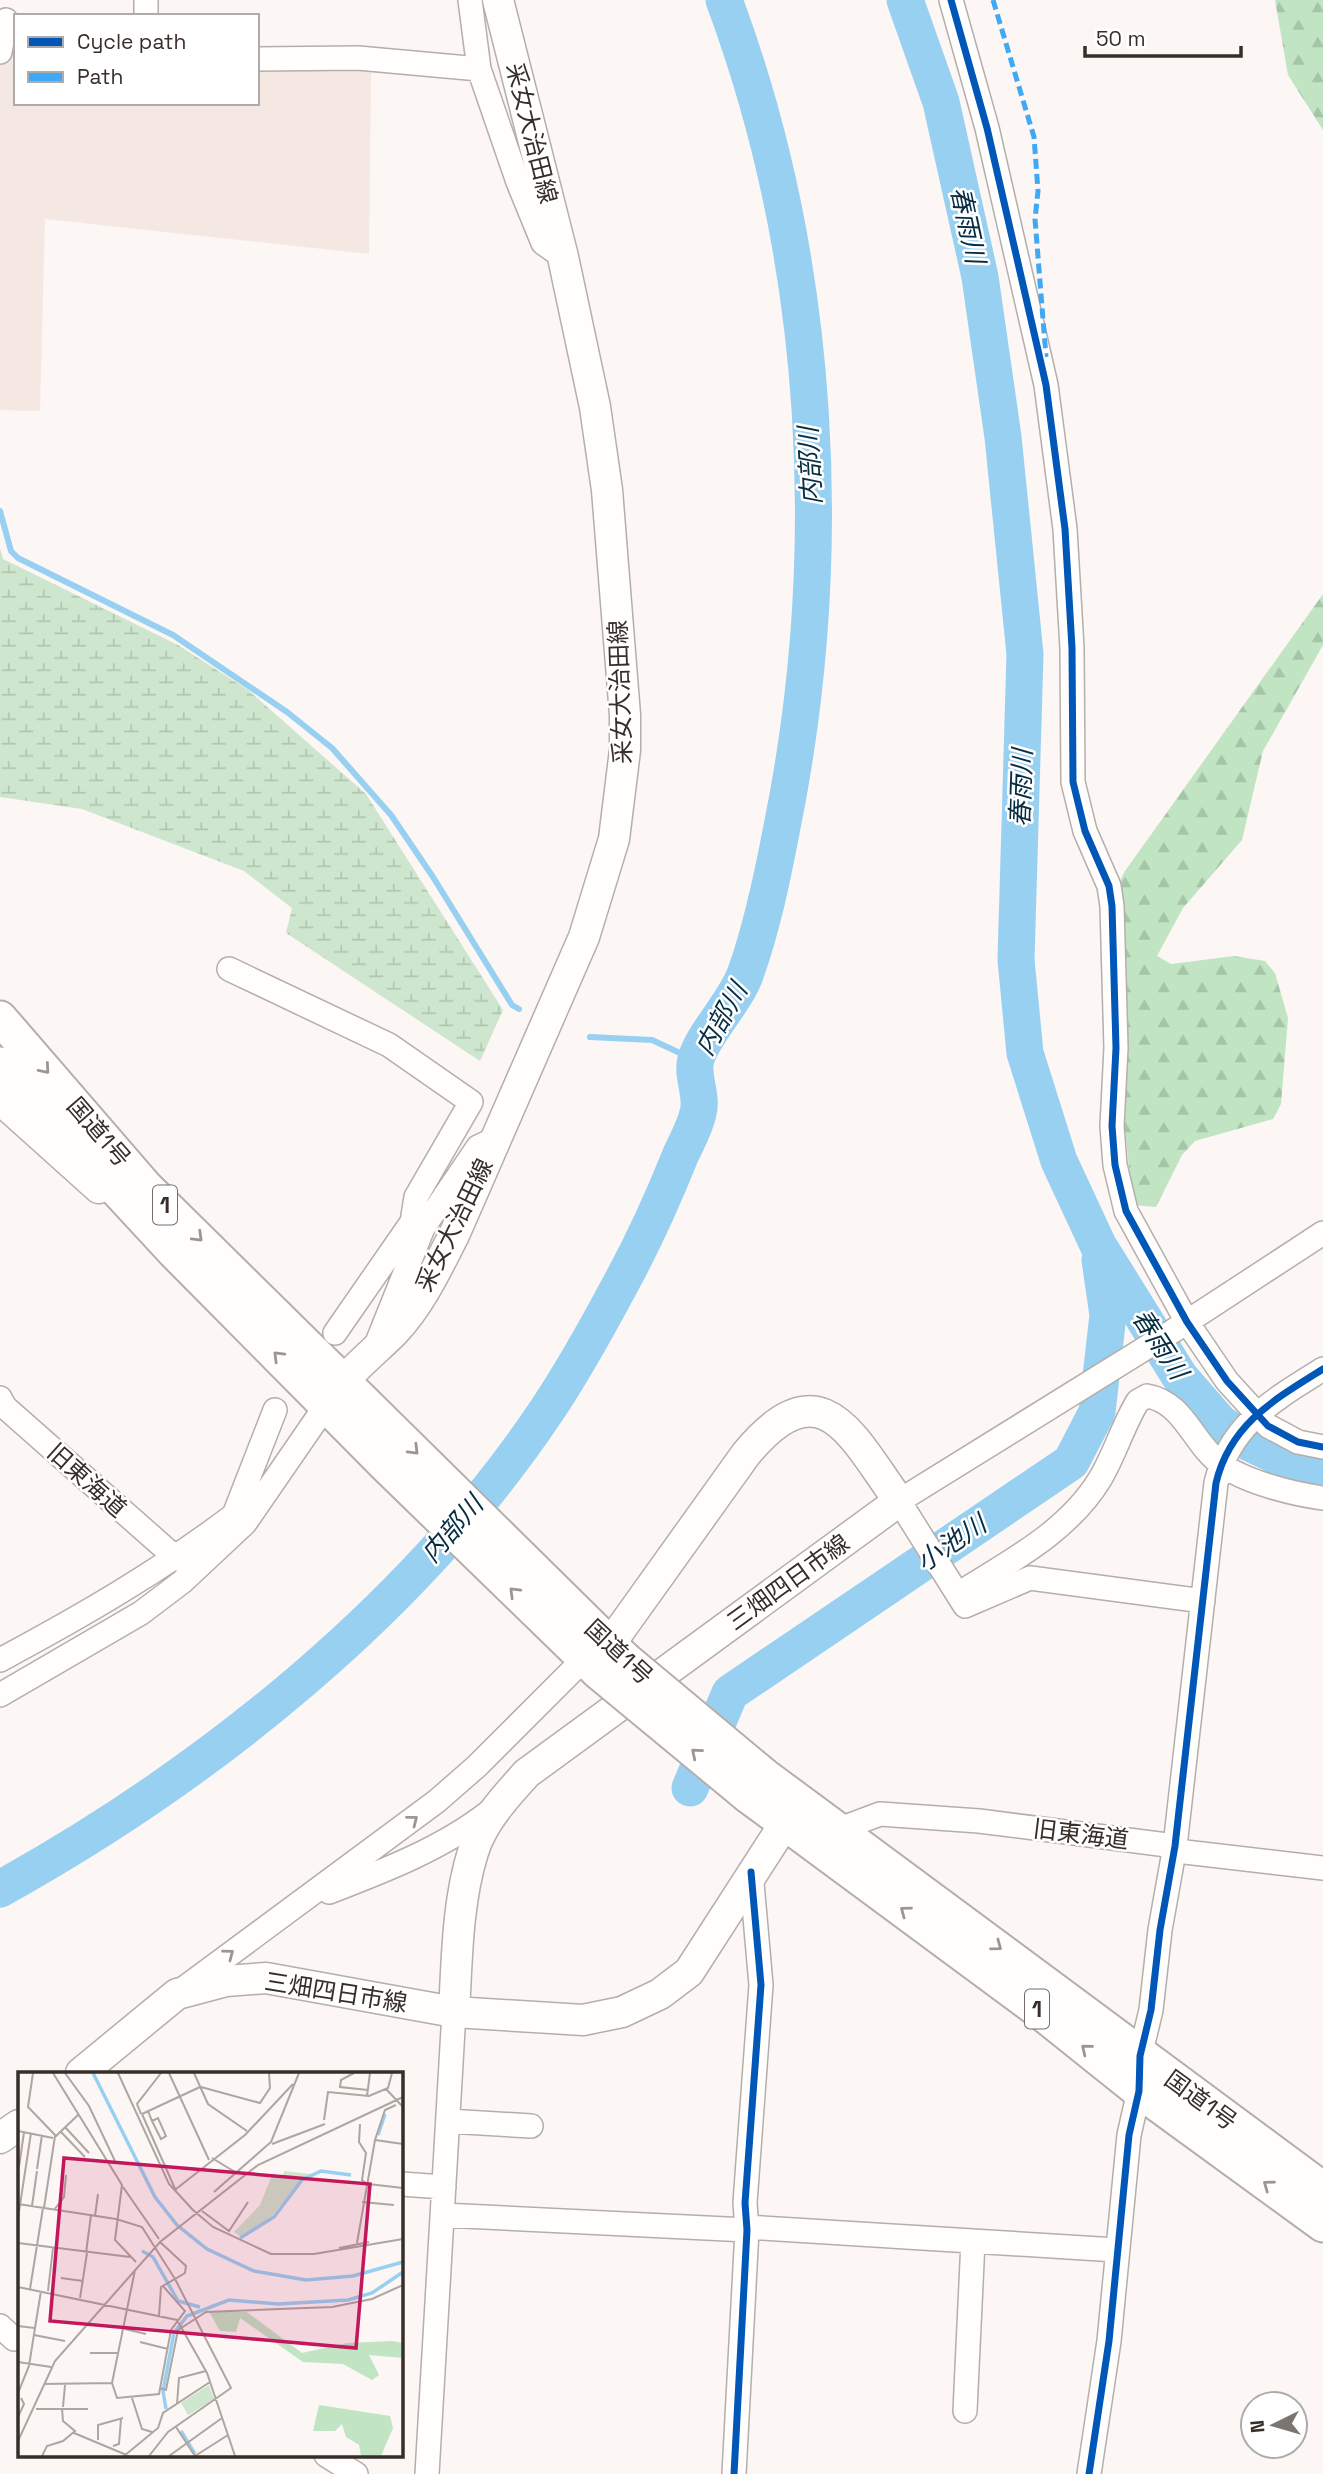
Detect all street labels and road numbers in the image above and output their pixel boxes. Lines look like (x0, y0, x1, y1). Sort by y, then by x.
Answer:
street label: 采女大治田線 (500, 59, 564, 207)
street label: 采女大治田線 (602, 620, 638, 764)
street label: 国道1号 (60, 1091, 138, 1173)
street label: 采女大治田線 (409, 1153, 499, 1297)
road number: 1 (153, 1186, 177, 1224)
street label: 旧東海道 (41, 1436, 133, 1524)
street label: 三畑四日市線 (721, 1527, 855, 1637)
street label: 国道1号 (578, 1613, 660, 1691)
street label: 旧東海道 (1031, 1813, 1131, 1855)
street label: 三畑四日市線 (262, 1965, 410, 2019)
road number: 1 (1025, 1990, 1049, 2028)
street label: 国道1号 (1159, 2063, 1243, 2137)

